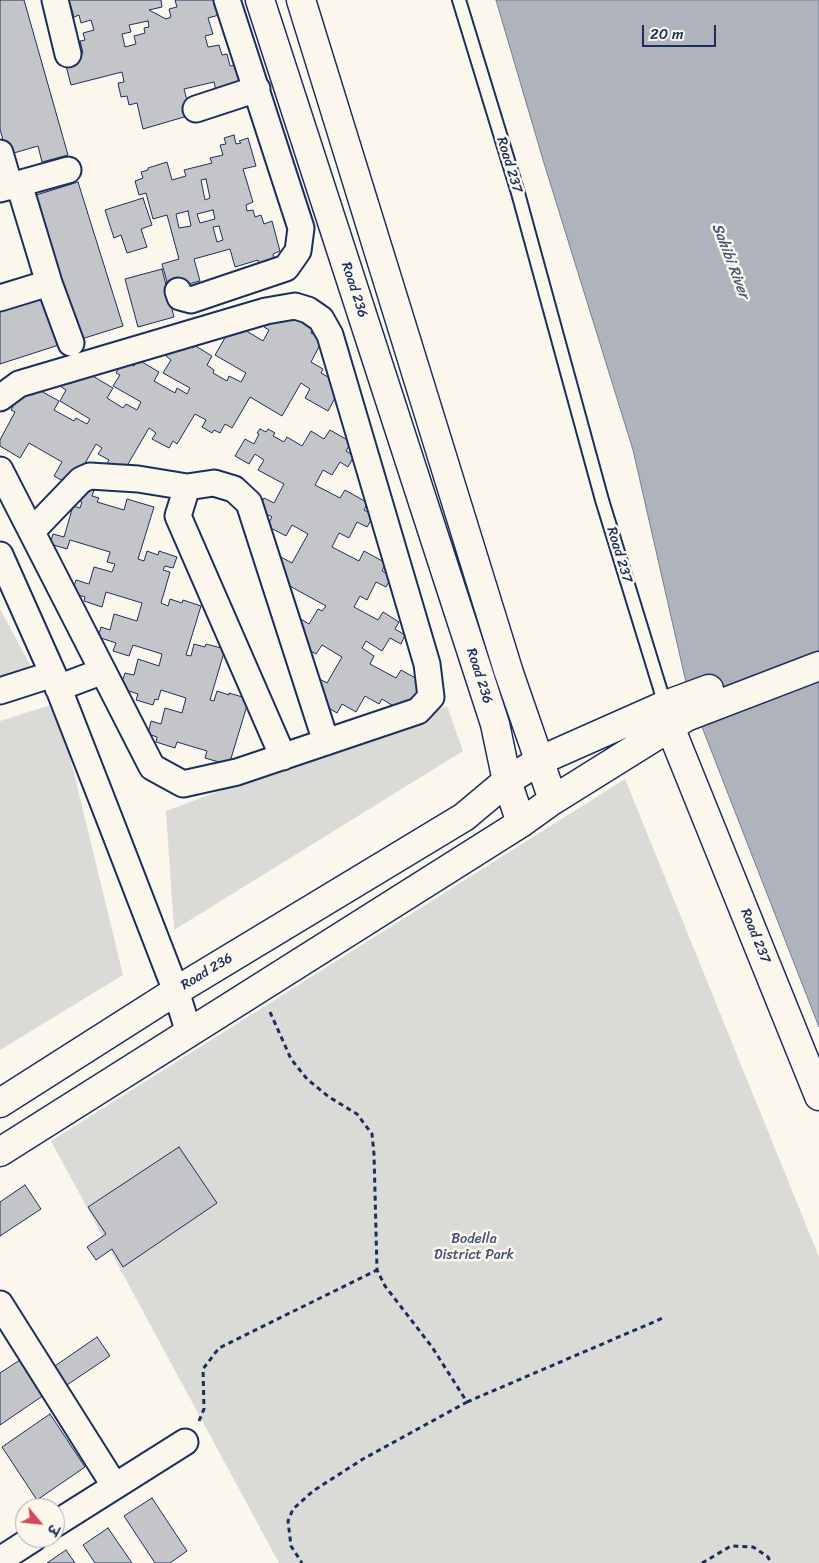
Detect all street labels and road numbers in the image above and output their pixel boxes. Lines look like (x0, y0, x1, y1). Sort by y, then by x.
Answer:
street label: Road 237 (493, 135, 525, 195)
street label: Road 236 (337, 260, 371, 320)
street label: Road 237 (603, 525, 635, 585)
street label: Road 236 (462, 646, 496, 706)
street label: Road 237 (736, 906, 774, 966)
street label: Road 236 (178, 950, 236, 994)

